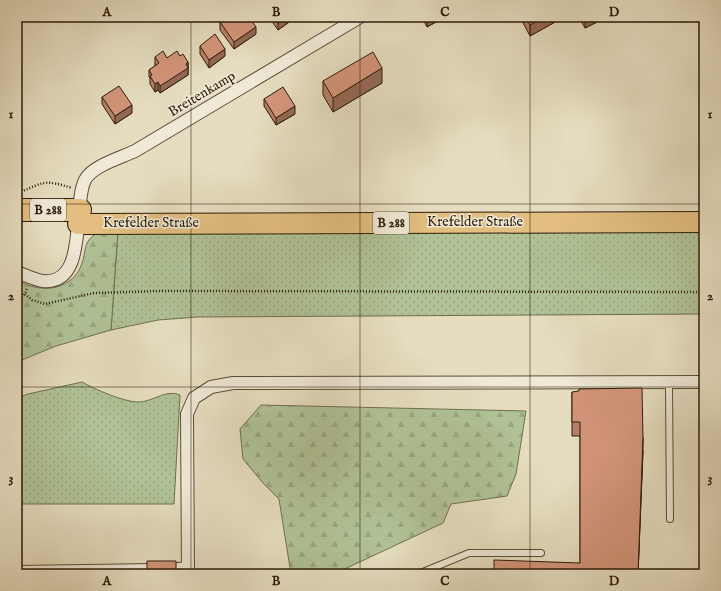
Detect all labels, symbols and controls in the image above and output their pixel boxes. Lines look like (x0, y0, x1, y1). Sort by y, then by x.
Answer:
text: A (102, 4, 113, 21)
text: B (272, 4, 281, 21)
text: C (440, 4, 450, 21)
text: D (609, 4, 620, 21)
street label: Breitenkamp (165, 67, 239, 121)
text: 1 (9, 106, 14, 123)
text: 1 (708, 106, 713, 123)
road number: B 288 (30, 199, 66, 221)
road number: B 288 (373, 212, 409, 234)
street label: Krefelder Straße (427, 213, 523, 231)
street label: Krefelder Straße (103, 214, 199, 232)
text: 2 (8, 288, 14, 305)
text: 2 (707, 288, 713, 305)
text: 3 (9, 470, 14, 487)
text: 3 (708, 470, 713, 487)
text: A (102, 573, 113, 590)
text: B (272, 573, 281, 590)
text: C (440, 573, 450, 590)
text: D (609, 573, 620, 590)

